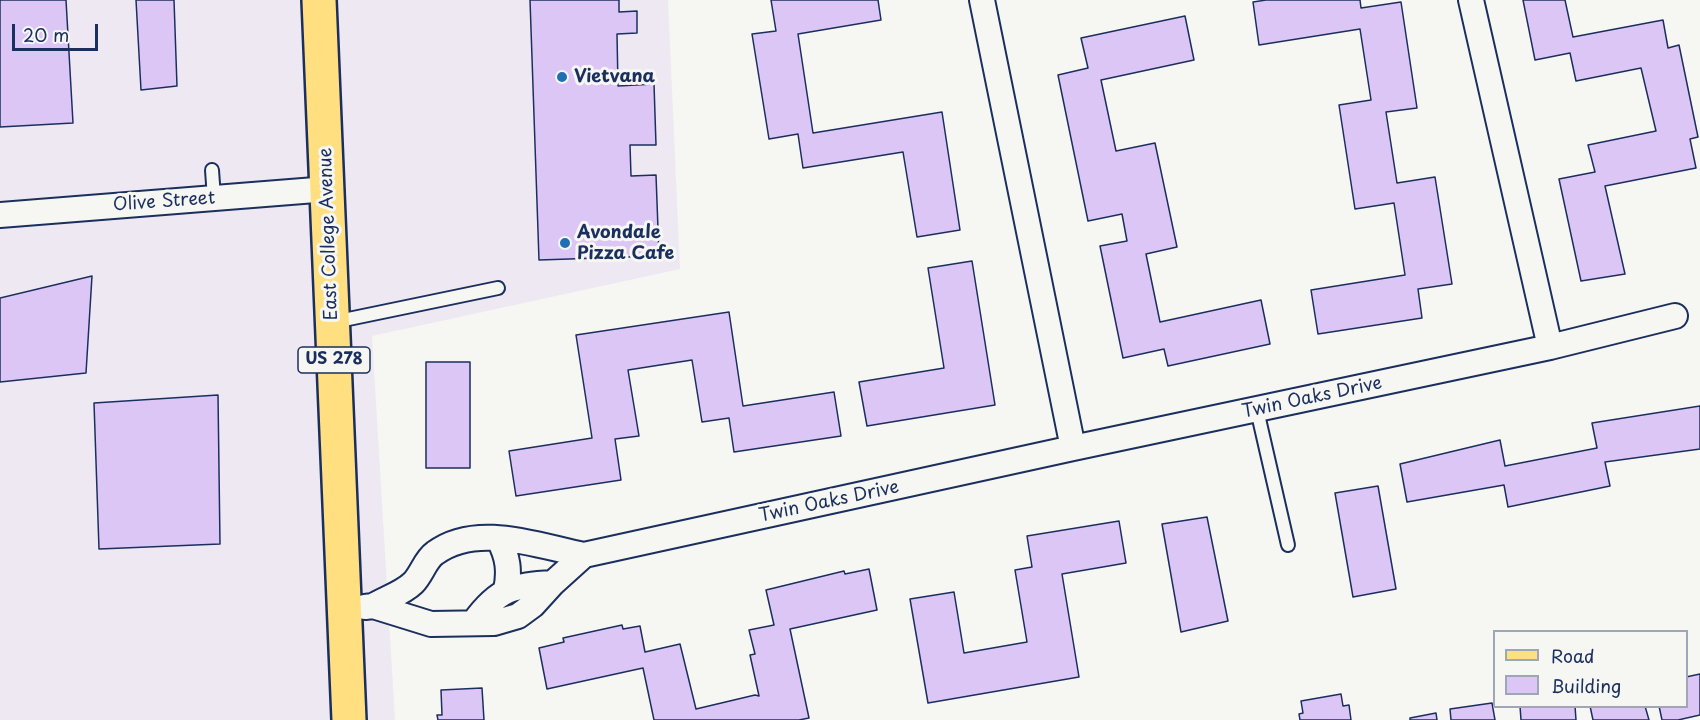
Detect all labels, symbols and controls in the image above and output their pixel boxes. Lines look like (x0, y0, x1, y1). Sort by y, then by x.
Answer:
scale bar (15, 12, 100, 50)
text: 20 m (23, 21, 69, 48)
place label: Vietvana (574, 66, 655, 88)
marker: Vietvana (555, 70, 569, 84)
street label: East College Avenue (315, 147, 343, 321)
street label: Olive Street (112, 188, 216, 216)
place label: Avondale Pizza Cafe (577, 222, 674, 264)
marker: Avondale Pizza Cafe (558, 236, 572, 250)
road number: US 278 (298, 347, 370, 373)
street label: Twin Oaks Drive (1240, 373, 1384, 423)
street label: Twin Oaks Drive (757, 477, 901, 527)
legend (1493, 630, 1688, 708)
text: Road (1551, 642, 1595, 669)
text: Building (1551, 672, 1621, 699)

